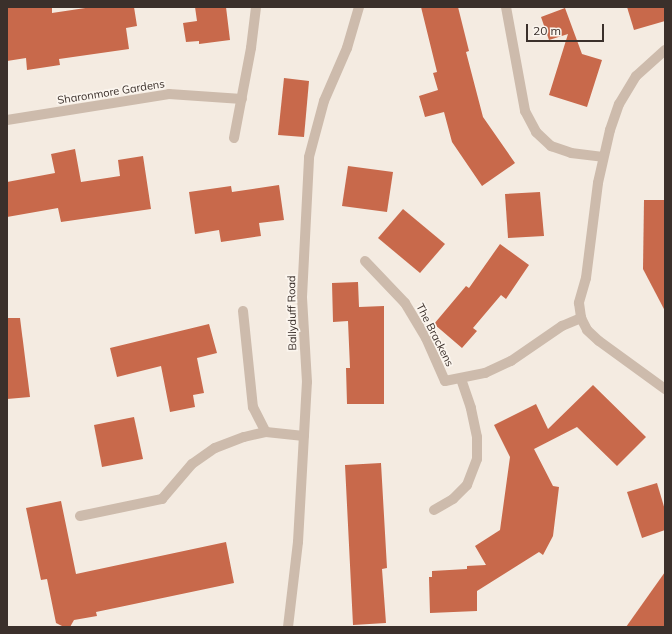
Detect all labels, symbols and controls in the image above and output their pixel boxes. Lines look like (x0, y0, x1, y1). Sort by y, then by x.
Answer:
scale bar (528, 16, 606, 42)
text: 20 m (533, 23, 561, 38)
street label: Sharonmore Gardens (56, 77, 166, 107)
street label: Ballyduff Road (285, 275, 299, 351)
street label: The Brackens (413, 301, 457, 369)

